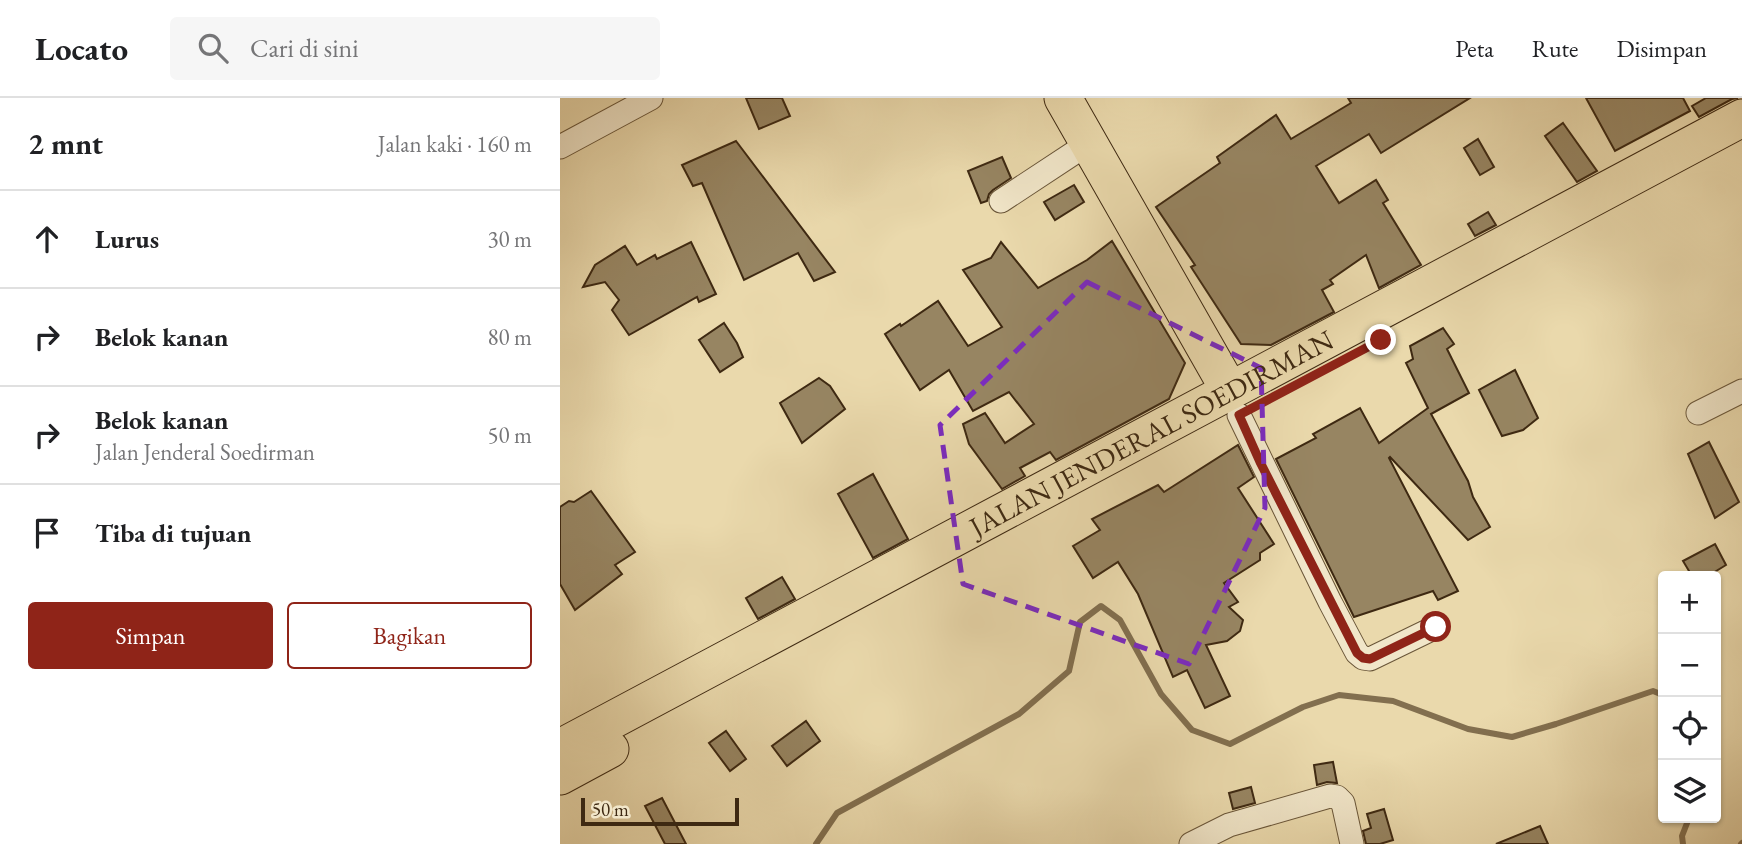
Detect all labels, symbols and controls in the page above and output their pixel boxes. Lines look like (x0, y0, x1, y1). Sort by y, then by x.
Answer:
search box (170, 17, 660, 80)
text: Locato (35, 27, 128, 70)
icon: search (194, 29, 232, 67)
text: Cari di sini (250, 31, 359, 65)
text: Peta (1455, 33, 1494, 64)
text: Rute (1532, 33, 1578, 64)
text: Disimpan (1616, 33, 1707, 64)
text: 2 mnt (28, 124, 103, 163)
text: Jalan kaki · 160 m (378, 129, 532, 159)
icon: ahead (28, 220, 66, 258)
text: Lurus (95, 222, 159, 256)
text: 30 m (487, 224, 532, 254)
icon: right (28, 318, 66, 356)
text: Belok kanan (95, 320, 229, 354)
street label: JALAN JENDERAL SOEDIRMAN (961, 321, 1339, 545)
text: 80 m (487, 322, 532, 352)
route end (1365, 324, 1396, 355)
text: Belok kanan (95, 403, 229, 437)
icon: right (28, 416, 66, 454)
text: 50 m (487, 420, 532, 450)
text: Jalan Jenderal Soedirman (95, 437, 315, 467)
icon: arrive (28, 514, 66, 552)
text: Tiba di tujuan (95, 516, 251, 550)
map controls (1658, 571, 1721, 823)
button: + (1658, 571, 1721, 634)
button: Simpan (28, 602, 273, 669)
button: Bagikan (287, 602, 532, 669)
route start (1420, 611, 1451, 642)
button: − (1658, 634, 1721, 697)
button: locate (1658, 697, 1721, 760)
button: layers (1658, 760, 1721, 823)
scale bar (581, 795, 738, 827)
text: 50 m (592, 797, 629, 822)

